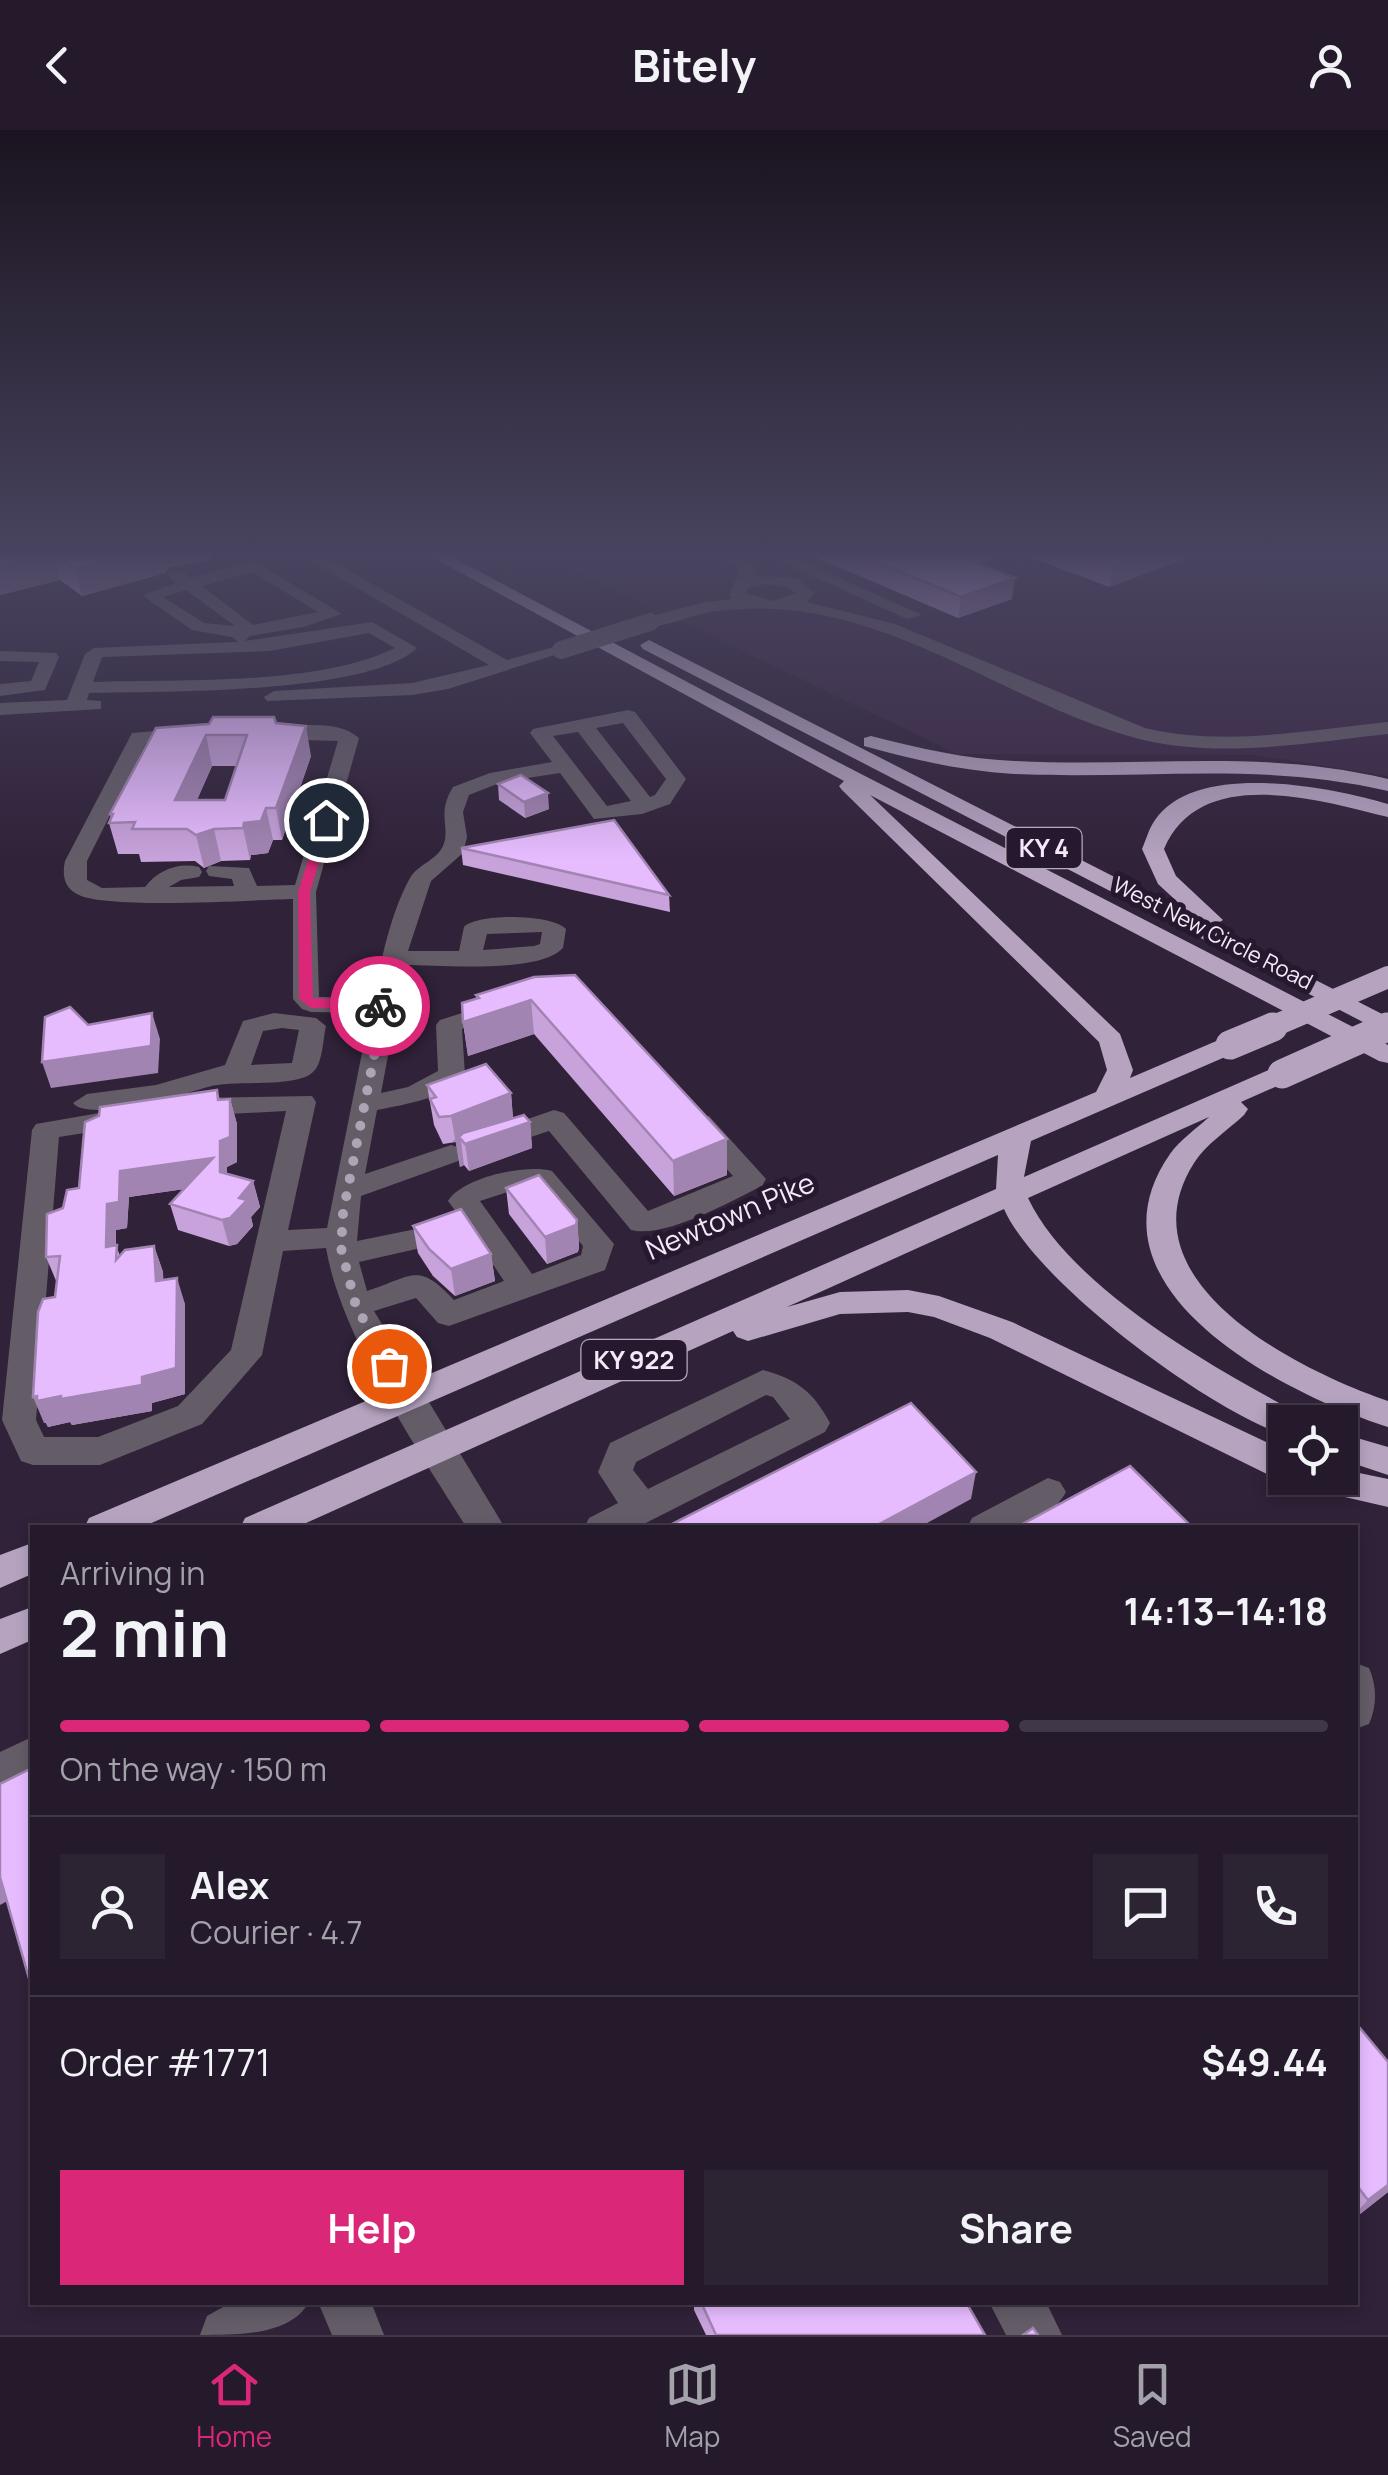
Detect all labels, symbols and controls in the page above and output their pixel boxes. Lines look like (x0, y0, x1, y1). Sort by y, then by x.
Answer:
text: Bitely (632, 34, 756, 96)
icon: back (30, 38, 85, 93)
icon: person (1303, 38, 1358, 93)
pin (284, 778, 369, 863)
icon: home (299, 793, 354, 848)
road number: KY 4 (1006, 828, 1082, 868)
street label: West New Circle Road (1108, 870, 1318, 996)
courier (330, 956, 430, 1056)
icon: bike (353, 979, 408, 1034)
street label: Newtown Pike (639, 1162, 820, 1268)
pin (347, 1324, 432, 1409)
icon: bag (362, 1339, 417, 1394)
road number: KY 922 (582, 1340, 686, 1380)
map controls (1268, 1405, 1358, 1495)
button: locate (1268, 1405, 1358, 1495)
text: Arriving in (60, 1551, 205, 1595)
text: 14:13–14:18 (1123, 1584, 1328, 1636)
text: 2 min (60, 1588, 229, 1677)
text: On the way · 150 m (60, 1747, 327, 1791)
button: person (60, 1854, 165, 1959)
button: chat (1093, 1854, 1198, 1959)
button: phone (1223, 1854, 1328, 1959)
text: Alex (190, 1858, 269, 1910)
text: Courier · 4.7 (190, 1910, 363, 1954)
text: Order #1771 (60, 2035, 271, 2087)
text: $49.44 (1201, 2035, 1328, 2087)
button: Help (60, 2170, 684, 2285)
button: Share (704, 2170, 1328, 2285)
tab: Home (196, 2357, 272, 2455)
tab: Map (665, 2357, 720, 2455)
tab: Saved (1113, 2357, 1192, 2455)

